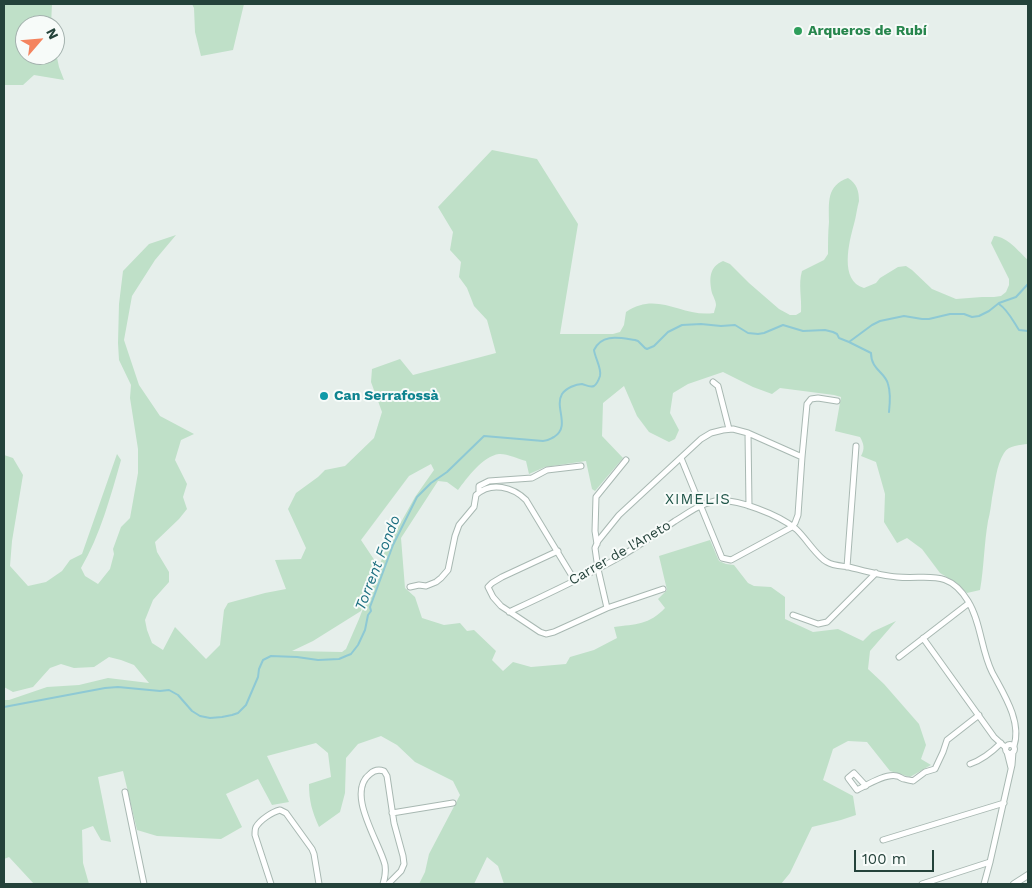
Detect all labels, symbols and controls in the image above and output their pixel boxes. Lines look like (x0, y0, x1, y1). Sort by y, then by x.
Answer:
north arrow (15, 15, 65, 65)
place label: Arqueros de Rubí (808, 23, 927, 39)
text: N (43, 25, 62, 42)
marker: Arqueros de Rubí (792, 25, 804, 37)
place label: Can Serrafossà (334, 388, 439, 404)
marker: Can Serrafossà (318, 390, 330, 402)
district label: XIMELIS (664, 491, 732, 509)
water label: Torrent Fondo (352, 513, 404, 613)
street label: Carrer de l'Aneto (566, 517, 674, 589)
scale bar (857, 840, 937, 872)
text: 100 m (862, 850, 906, 868)

